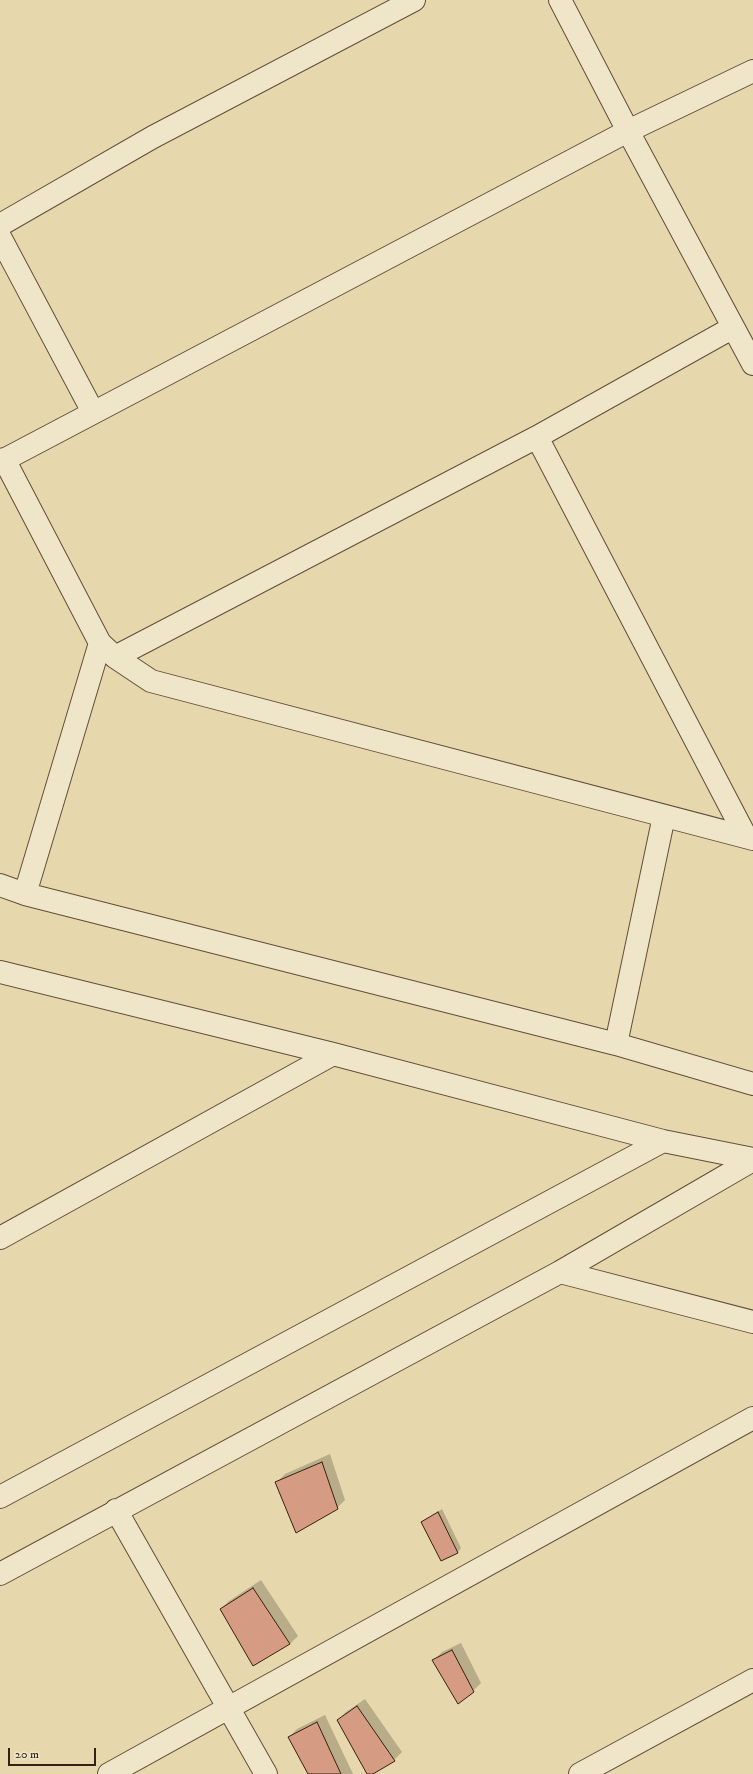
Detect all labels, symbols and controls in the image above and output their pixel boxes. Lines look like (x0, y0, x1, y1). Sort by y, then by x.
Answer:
scale bar (10, 1740, 98, 1766)
text: 20 m (15, 1747, 39, 1762)

